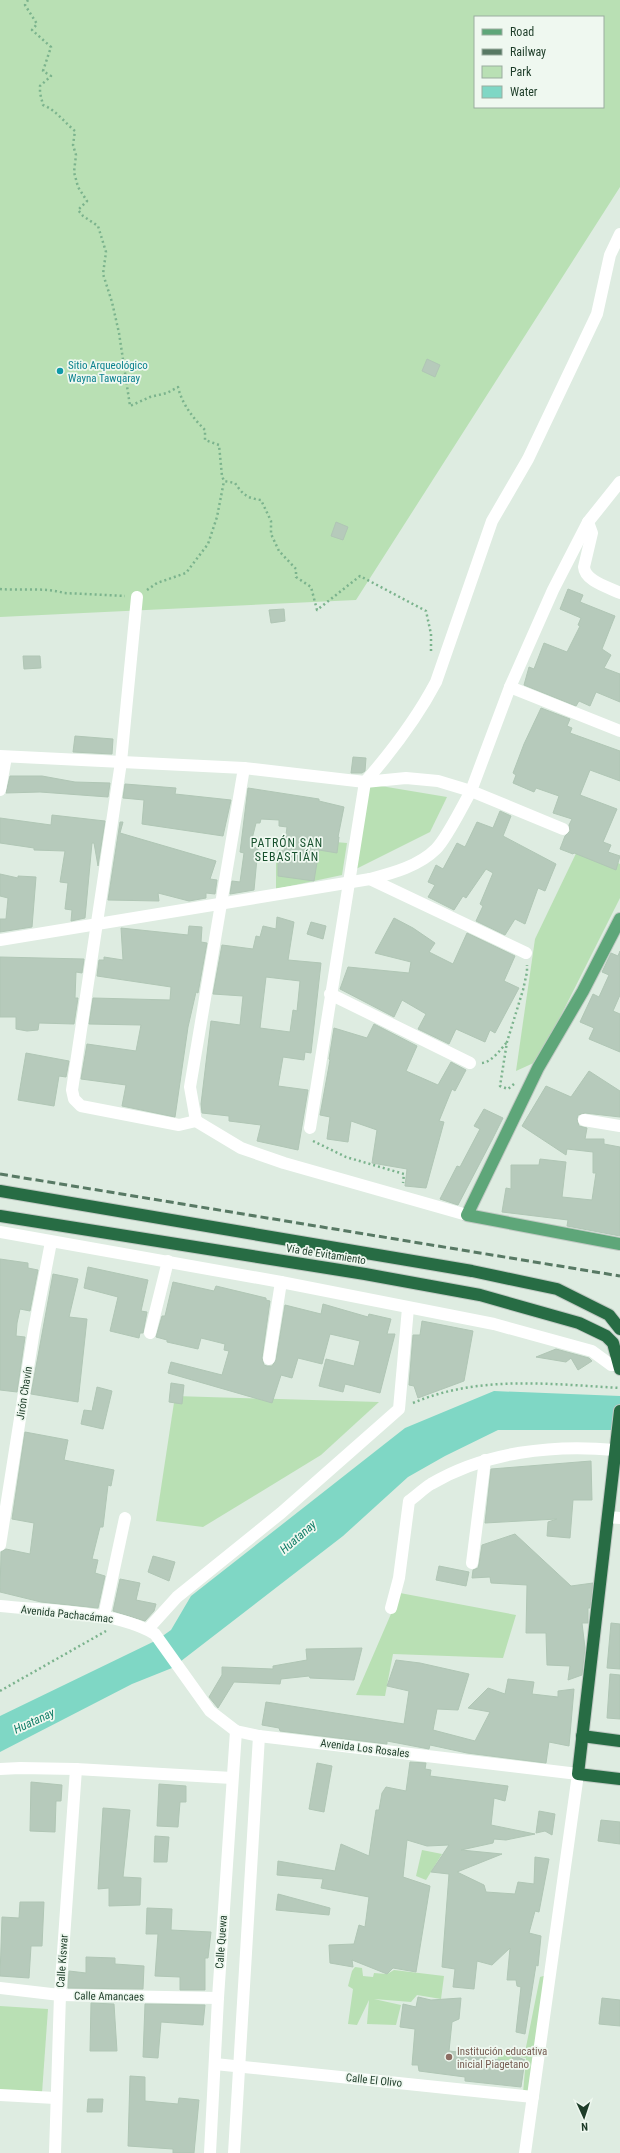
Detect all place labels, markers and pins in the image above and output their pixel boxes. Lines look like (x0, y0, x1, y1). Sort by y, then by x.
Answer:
place label: Sitio Arqueológico Wayna Tawqaray (68, 359, 148, 385)
marker: Sitio Arqueológico Wayna Tawqaray (55, 366, 65, 376)
place label: Institución educativa inicial Piagetano (457, 2045, 547, 2071)
marker: Institución educativa inicial Piagetano (444, 2052, 454, 2062)

